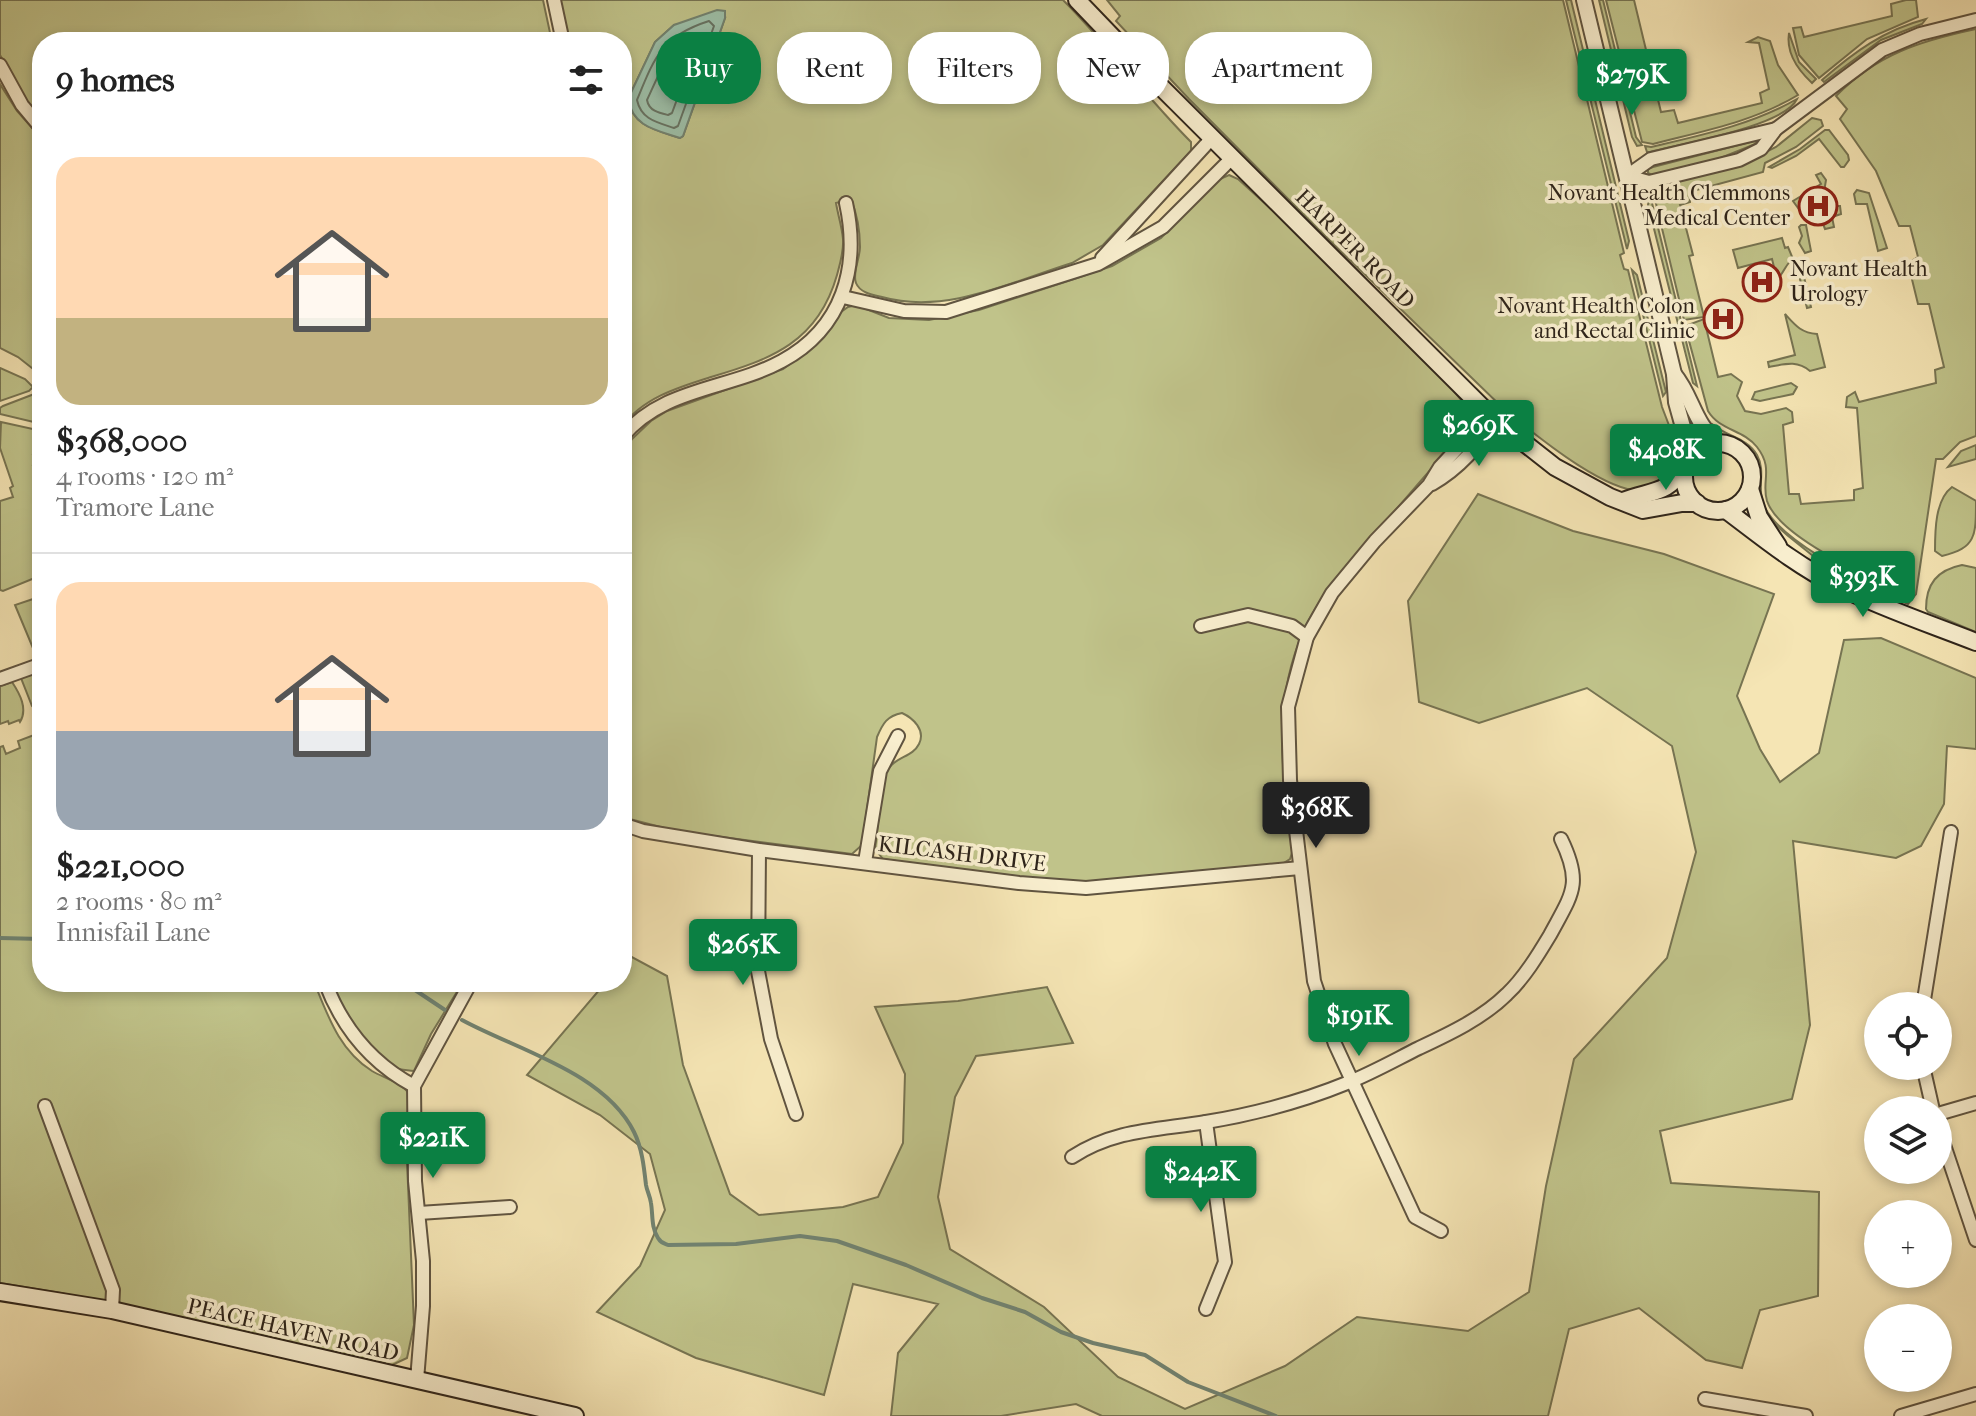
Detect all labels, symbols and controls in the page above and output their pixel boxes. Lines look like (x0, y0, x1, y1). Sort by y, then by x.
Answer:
chip: Buy (656, 32, 761, 104)
chip: Rent (777, 32, 892, 104)
chip: Filters (908, 32, 1041, 104)
chip: New (1057, 32, 1169, 104)
chip: Apartment (1185, 32, 1372, 104)
pin: $279K (1576, 49, 1688, 117)
icon: filters (564, 58, 608, 102)
text: $279K (1596, 59, 1668, 90)
text: 9 homes (56, 60, 175, 100)
place label: Novant Health Clemmons Medical Center (1548, 180, 1791, 231)
street label: HARPER ROAD (1290, 184, 1420, 314)
hospital icon: Novant Health Clemmons Medical Center (1797, 185, 1839, 227)
icon: home (260, 209, 404, 353)
place label: Novant Health Urology (1790, 256, 1928, 307)
hospital icon: Novant Health Urology (1741, 261, 1783, 303)
place label: Novant Health Colon and Rectal Clinic (1497, 293, 1695, 344)
hospital icon: Novant Health Colon and Rectal Clinic (1702, 298, 1744, 340)
pin: $269K (1423, 400, 1535, 468)
text: $269K (1442, 410, 1516, 441)
text: $368,000 (56, 421, 187, 461)
pin: $408K (1610, 424, 1722, 492)
text: $408K (1628, 434, 1704, 465)
text: 4 rooms · 120 m² (56, 461, 233, 492)
text: Tramore Lane (56, 492, 214, 523)
pin: $393K (1807, 551, 1919, 619)
text: $393K (1829, 561, 1897, 592)
icon: home (260, 634, 404, 778)
pin: $368K (1260, 782, 1372, 850)
text: $368K (1280, 792, 1352, 823)
street label: KILCASH DRIVE (876, 831, 1048, 877)
text: $221,000 (56, 846, 185, 886)
text: 2 rooms · 80 m² (56, 886, 222, 917)
text: Innisfail Lane (56, 917, 210, 948)
pin: $265K (687, 919, 799, 987)
text: $265K (707, 929, 779, 960)
pin: $191K (1303, 990, 1415, 1058)
map controls (1864, 992, 1952, 1392)
button: locate (1864, 992, 1952, 1080)
text: $191K (1326, 1000, 1392, 1031)
button: layers (1864, 1096, 1952, 1184)
pin: $221K (377, 1112, 489, 1180)
text: $221K (398, 1122, 468, 1153)
pin: $242K (1145, 1146, 1257, 1214)
text: $242K (1163, 1156, 1239, 1187)
button: + (1864, 1200, 1952, 1288)
street label: PEACE HAVEN ROAD (185, 1293, 401, 1367)
button: − (1864, 1304, 1952, 1392)

